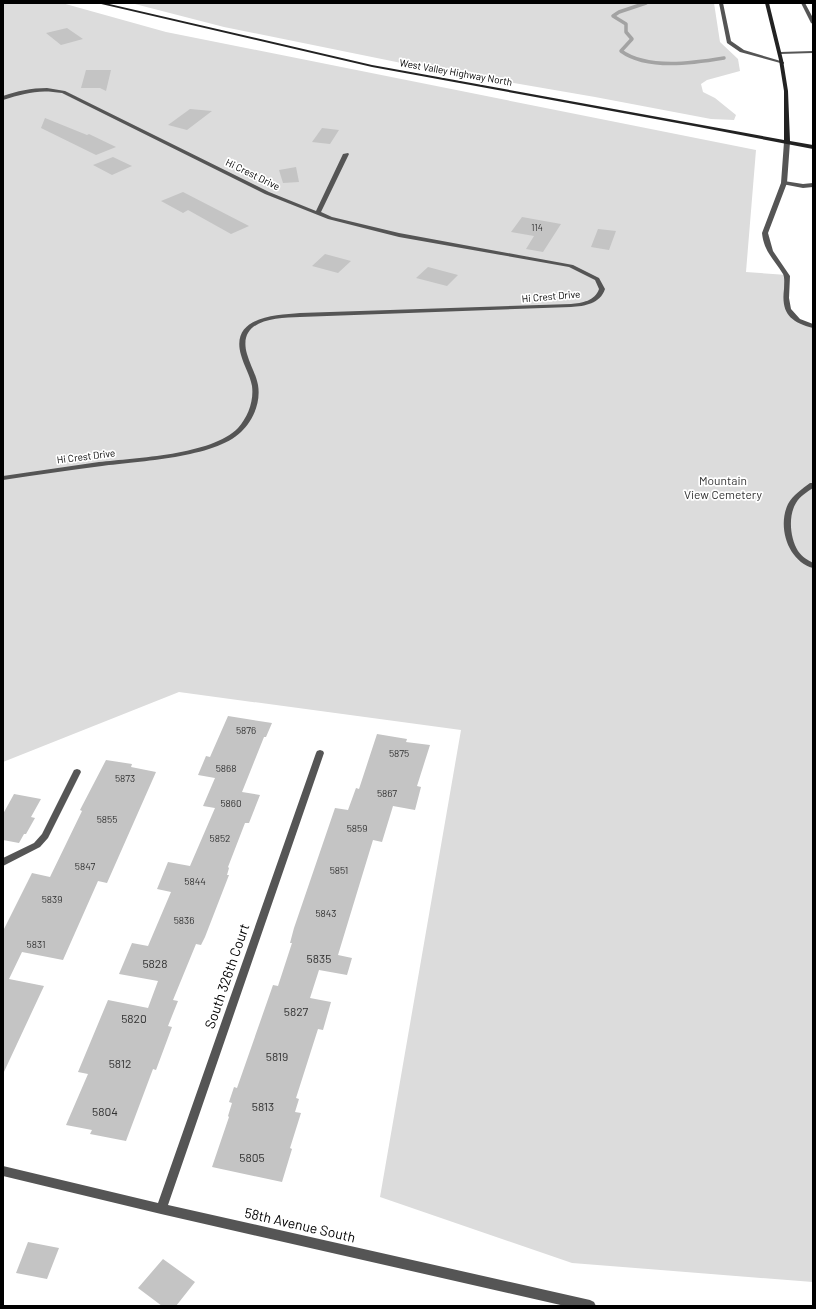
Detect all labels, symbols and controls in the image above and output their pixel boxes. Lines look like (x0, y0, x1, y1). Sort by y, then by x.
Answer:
street label: West Valley Highway North (399, 56, 513, 88)
street label: Hi Crest Drive (224, 156, 282, 192)
house number: 114 (531, 222, 543, 233)
street label: Hi Crest Drive (521, 287, 581, 305)
street label: Hi Crest Drive (56, 446, 116, 466)
park label: Mountain View Cemetery (684, 473, 762, 501)
house number: 5876 (236, 724, 256, 736)
house number: 5875 (389, 747, 409, 759)
house number: 5868 (216, 762, 236, 774)
house number: 5873 (115, 772, 135, 784)
house number: 5867 (377, 787, 397, 799)
house number: 5860 (220, 797, 242, 809)
house number: 5855 (97, 813, 117, 825)
house number: 5859 (347, 822, 367, 834)
house number: 5852 (210, 832, 230, 844)
house number: 5847 (75, 860, 95, 872)
house number: 5851 (330, 864, 348, 876)
house number: 5844 (184, 875, 206, 887)
house number: 5839 (42, 893, 62, 905)
house number: 5843 (315, 907, 337, 919)
house number: 5836 (174, 914, 194, 926)
street label: South 326th Court (201, 921, 252, 1031)
house number: 5831 (27, 938, 45, 950)
house number: 5835 (307, 951, 331, 965)
house number: 5828 (142, 956, 168, 970)
house number: 5827 (284, 1004, 309, 1018)
house number: 5820 (121, 1011, 147, 1025)
house number: 5819 (266, 1049, 288, 1063)
house number: 5812 (109, 1056, 131, 1070)
house number: 5813 (252, 1099, 274, 1113)
house number: 5804 (92, 1104, 118, 1118)
house number: 5805 (239, 1150, 265, 1164)
street label: 58th Avenue South (243, 1203, 357, 1246)

